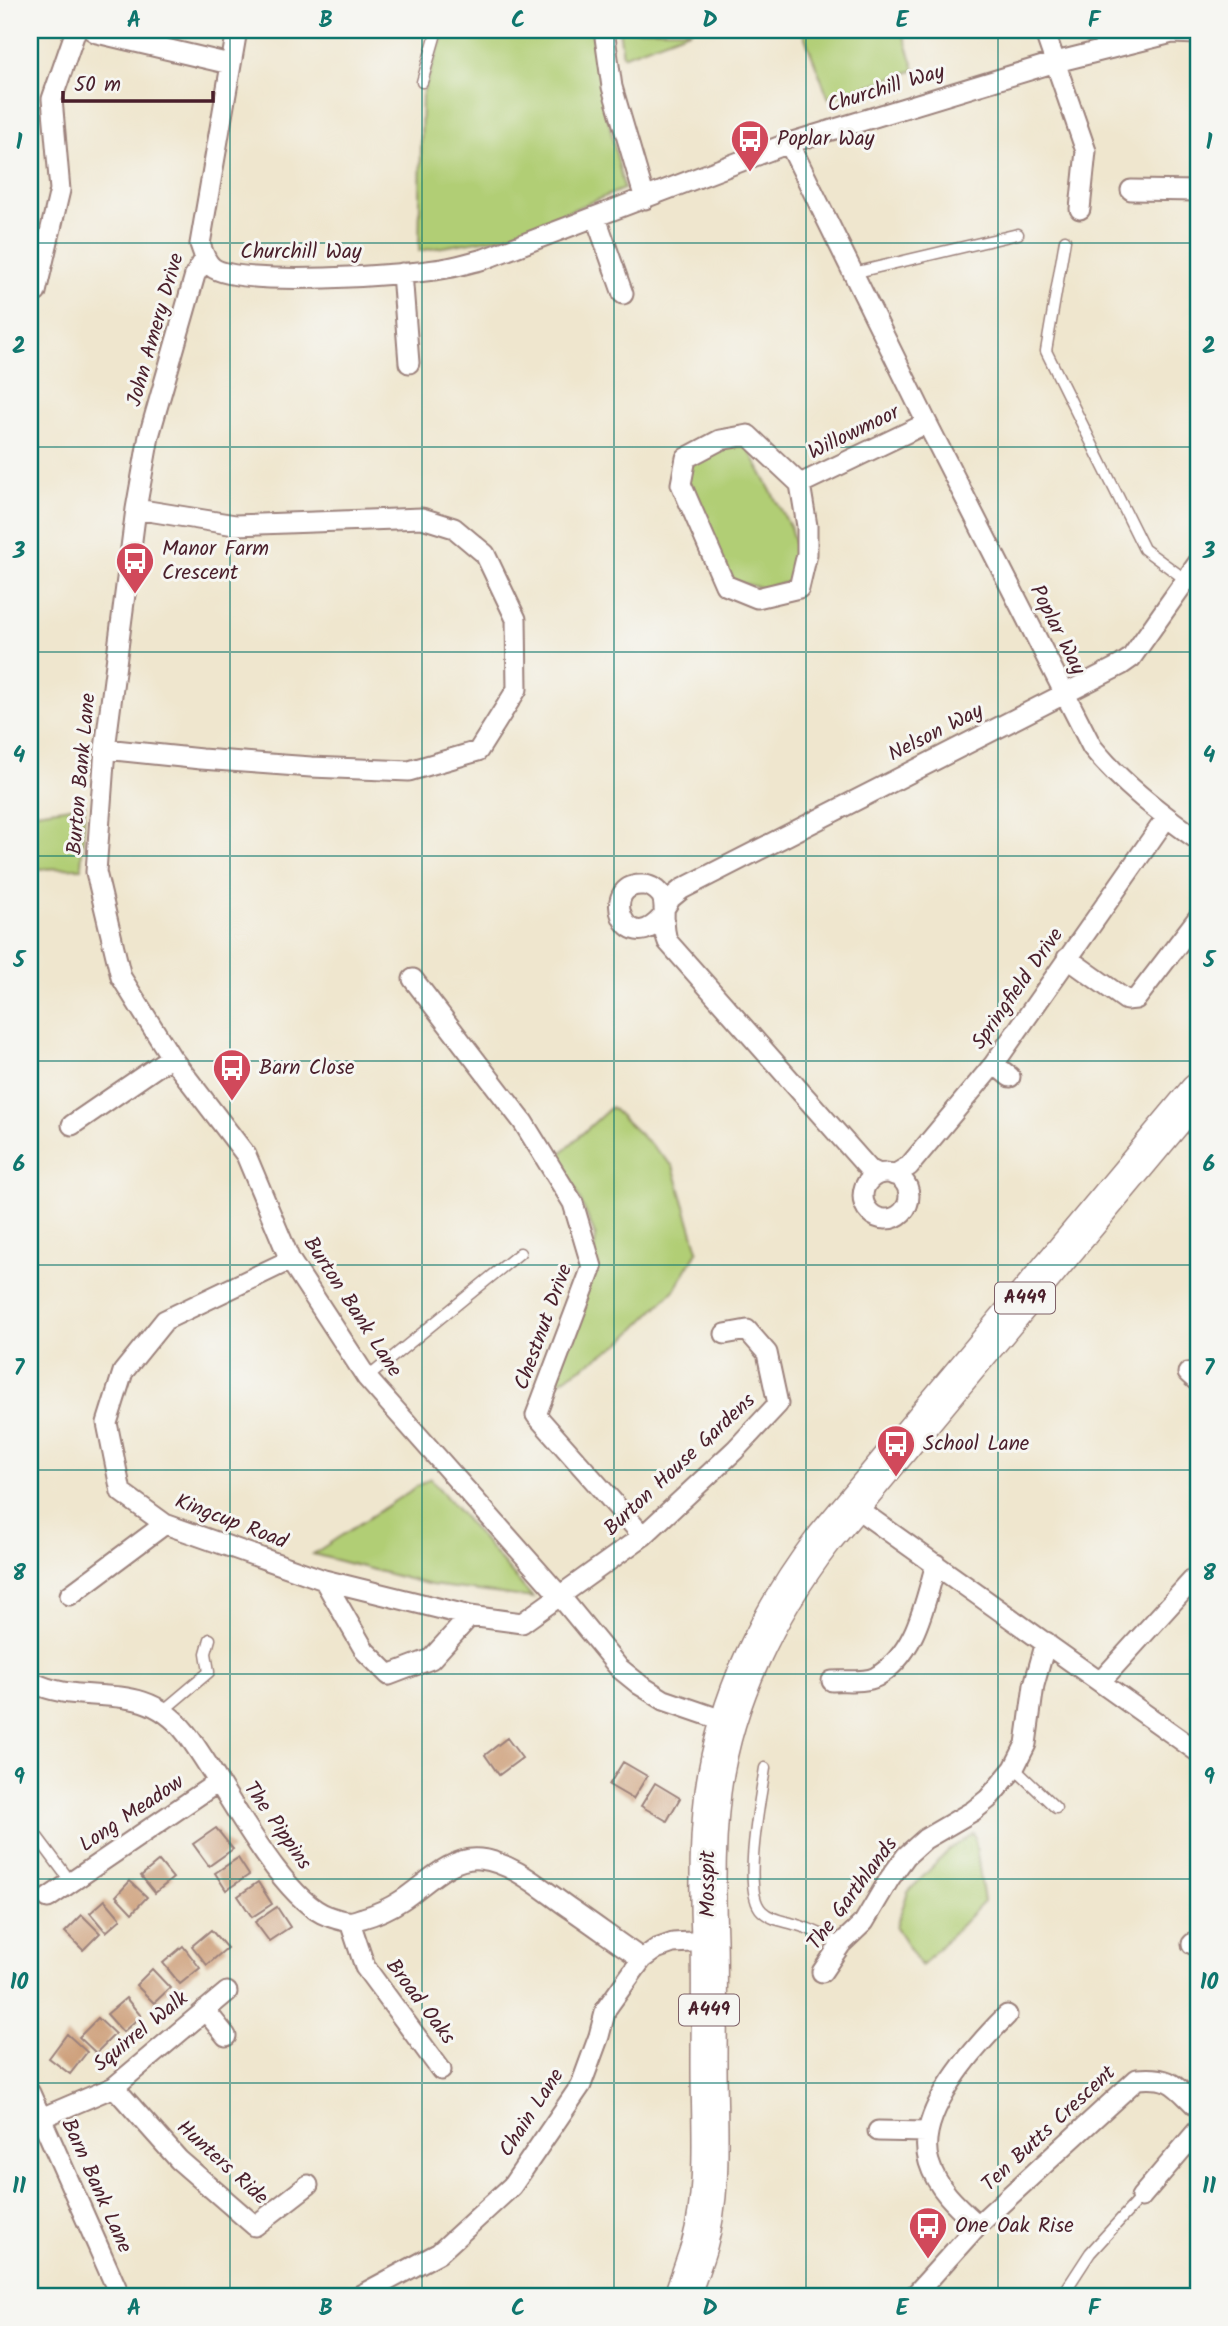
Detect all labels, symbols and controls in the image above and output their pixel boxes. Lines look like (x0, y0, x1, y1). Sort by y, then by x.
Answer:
text: A (127, 3, 141, 39)
text: B (319, 3, 333, 39)
text: C (511, 3, 525, 39)
text: D (702, 3, 718, 39)
text: E (896, 3, 910, 39)
text: F (1088, 3, 1102, 39)
street label: Churchill Way (823, 55, 949, 123)
scale bar (63, 60, 214, 104)
text: 50 m (74, 69, 121, 102)
bus stop icon: Poplar Way (729, 118, 771, 173)
place label: Poplar Way (777, 123, 875, 156)
text: 1 (16, 125, 23, 161)
text: 1 (1206, 125, 1213, 161)
street label: Churchill Way (240, 236, 362, 269)
street label: John Amery Drive (118, 249, 194, 411)
text: 2 (12, 329, 26, 365)
text: 2 (1202, 329, 1216, 365)
street label: Willowmoor (803, 396, 906, 469)
place label: Manor Farm Crescent (162, 533, 269, 590)
text: 3 (12, 534, 26, 570)
text: 3 (1202, 534, 1216, 570)
bus stop icon: Manor Farm Crescent (114, 540, 156, 595)
street label: Poplar Way (1020, 579, 1094, 681)
street label: Burton Bank Lane (58, 691, 106, 856)
street label: Nelson Way (883, 695, 990, 771)
text: 4 (13, 738, 26, 774)
text: 4 (1203, 738, 1216, 774)
street label: Springfield Drive (964, 921, 1073, 1057)
text: 5 (12, 943, 27, 979)
text: 5 (1202, 943, 1217, 979)
bus stop icon: Barn Close (211, 1047, 253, 1102)
place label: Barn Close (259, 1052, 355, 1085)
text: 6 (13, 1147, 25, 1183)
text: 6 (1203, 1147, 1215, 1183)
street label: Burton Bank Lane (294, 1230, 410, 1385)
street label: Chestnut Drive (506, 1259, 582, 1395)
road number: A449 (995, 1282, 1055, 1314)
text: 7 (14, 1351, 26, 1387)
text: 7 (1204, 1351, 1216, 1387)
street label: Burton House Gardens (596, 1385, 764, 1545)
bus stop icon: School Lane (875, 1423, 917, 1478)
place label: School Lane (923, 1428, 1030, 1461)
street label: Kingcup Road (170, 1485, 293, 1559)
text: 8 (12, 1556, 26, 1592)
text: 8 (1202, 1556, 1216, 1592)
text: 9 (13, 1760, 25, 1796)
text: 9 (1203, 1760, 1215, 1796)
street label: Long Meadow (73, 1766, 192, 1861)
street label: The Pippins (234, 1775, 320, 1877)
street label: The Garthlands (799, 1830, 907, 1958)
street label: Mosspit (692, 1850, 725, 1918)
street label: Broad Oaks (377, 1952, 463, 2052)
text: 10 (10, 1965, 29, 2001)
text: 10 (1200, 1965, 1219, 2001)
street label: Squirrel Walk (86, 1983, 196, 2081)
road number: A449 (679, 1994, 739, 2026)
street label: Ten Butts Crescent (974, 2057, 1124, 2200)
street label: Chain Lane (491, 2062, 573, 2164)
street label: Hunters Ride (168, 2112, 276, 2214)
street label: Barn Bank Lane (52, 2113, 141, 2259)
text: 11 (12, 2169, 26, 2205)
text: 11 (1202, 2169, 1216, 2205)
bus stop icon: One Oak Rise (907, 2205, 949, 2260)
place label: One Oak Rise (955, 2210, 1074, 2243)
text: A (127, 2291, 141, 2326)
text: B (319, 2291, 333, 2326)
text: C (511, 2291, 525, 2326)
text: D (702, 2291, 718, 2326)
text: E (896, 2291, 910, 2326)
text: F (1088, 2291, 1102, 2326)

